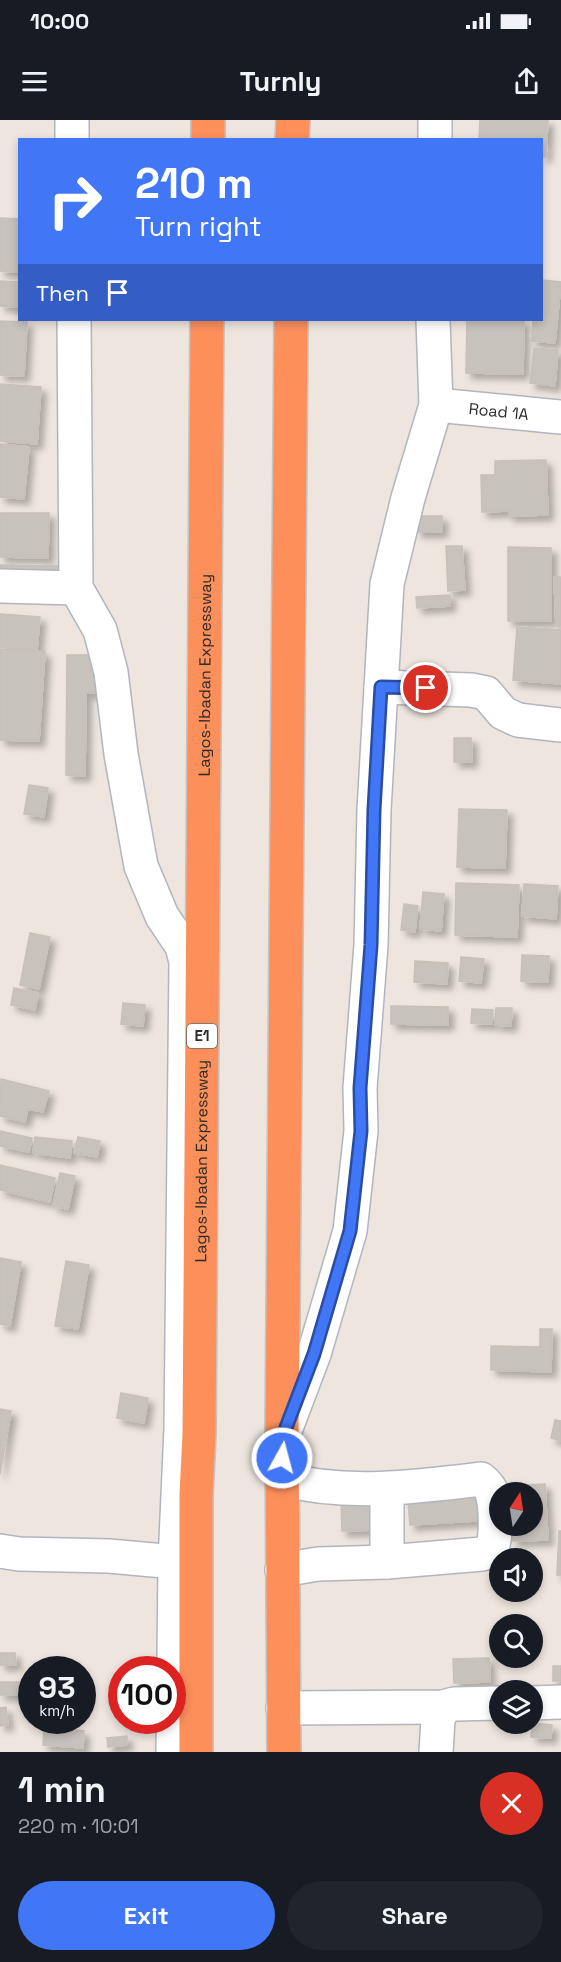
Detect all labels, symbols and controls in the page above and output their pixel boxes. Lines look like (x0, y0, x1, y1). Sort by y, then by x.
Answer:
text: 10:00 (30, 7, 89, 35)
text: Turnly (240, 64, 321, 99)
icon: menu (18, 65, 51, 98)
icon: share (510, 65, 543, 98)
text: 210 m (135, 157, 253, 210)
icon: right (36, 162, 114, 240)
text: Turn right (135, 209, 262, 244)
icon: arrive (101, 276, 134, 309)
text: Then (36, 279, 89, 307)
street label: Road 1A (468, 398, 530, 425)
street label: Lagos-Ibadan Expressway (194, 574, 216, 776)
pin (400, 662, 451, 713)
icon: arrive (409, 671, 442, 704)
road number: E1 (187, 1024, 217, 1048)
street label: Lagos-Ibadan Expressway (190, 1060, 213, 1262)
position arrow (250, 1426, 314, 1490)
north arrow (489, 1482, 543, 1536)
map controls (489, 1482, 543, 1734)
button: sound (489, 1548, 543, 1602)
button: search (489, 1614, 543, 1668)
speed limit sign: 100 (108, 1656, 186, 1734)
text: 93 (39, 1668, 75, 1707)
button: layers (489, 1680, 543, 1734)
text: km/h (39, 1701, 75, 1720)
text: 1 min (18, 1767, 106, 1813)
button: close (480, 1772, 543, 1835)
text: 220 m · 10:01 (18, 1813, 139, 1839)
button: Exit (18, 1881, 275, 1950)
button: Share (287, 1881, 543, 1950)

